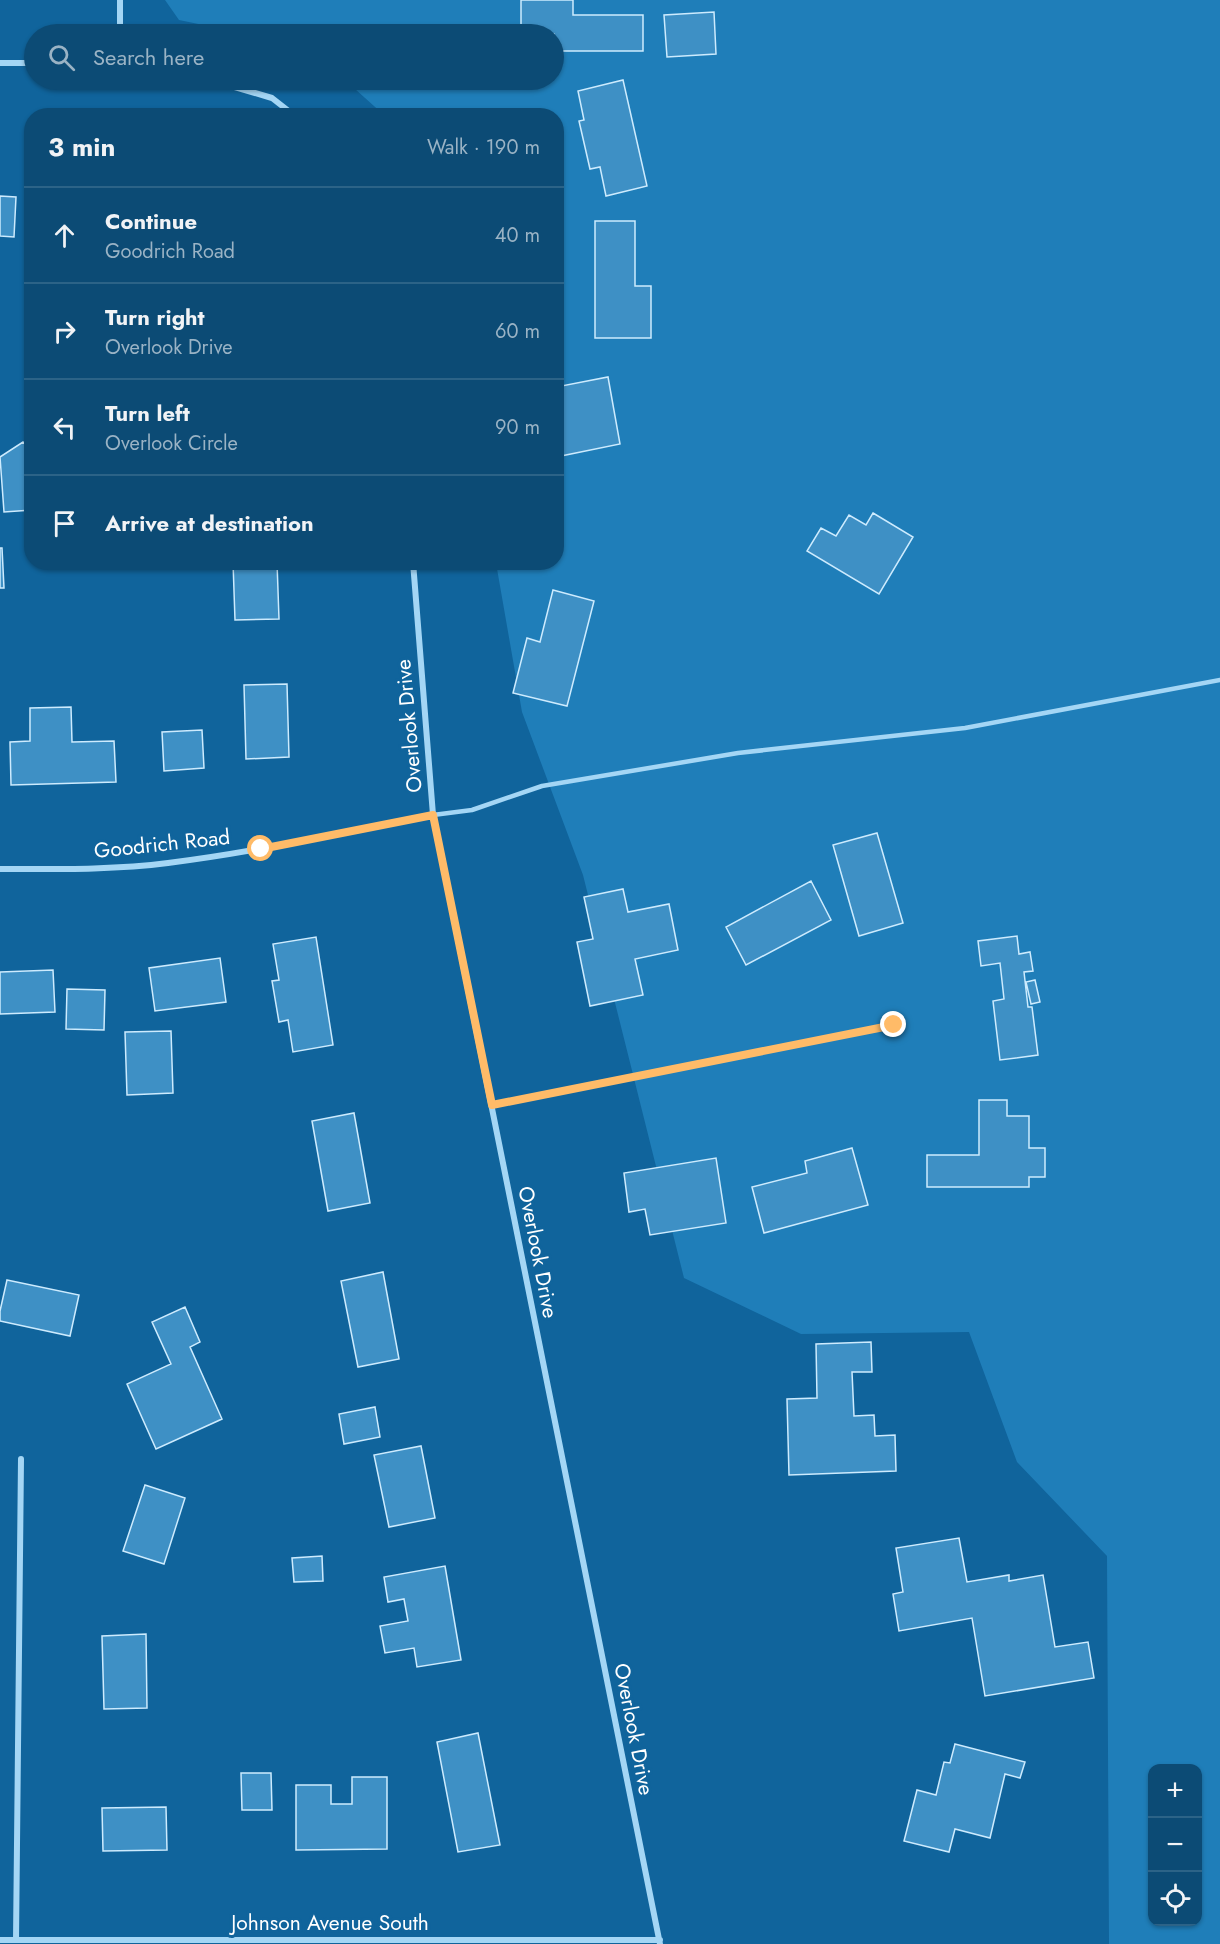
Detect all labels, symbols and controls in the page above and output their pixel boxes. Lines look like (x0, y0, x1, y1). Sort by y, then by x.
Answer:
search box (24, 24, 564, 90)
icon: search (45, 41, 78, 74)
text: Search here (93, 41, 204, 73)
text: 3 min (48, 128, 115, 166)
text: Walk · 190 m (427, 133, 540, 162)
text: Continue (105, 205, 197, 237)
icon: ahead (48, 219, 81, 252)
text: 40 m (495, 221, 540, 250)
text: Goodrich Road (105, 237, 235, 266)
text: Turn right (105, 301, 205, 333)
icon: right (48, 315, 81, 348)
text: 60 m (495, 317, 540, 346)
text: Overlook Drive (105, 333, 232, 362)
text: Turn left (105, 397, 190, 429)
icon: left (48, 411, 81, 444)
text: 90 m (495, 413, 540, 442)
text: Overlook Circle (105, 429, 238, 458)
icon: arrive (48, 507, 81, 540)
text: Arrive at destination (105, 507, 314, 539)
street label: Overlook Drive (388, 658, 430, 794)
street label: Goodrich Road (93, 822, 231, 866)
route start (247, 835, 273, 861)
route end (880, 1011, 906, 1037)
street label: Overlook Drive (511, 1183, 566, 1321)
street label: Overlook Drive (607, 1660, 662, 1798)
map controls (1148, 1764, 1202, 1926)
button: + (1148, 1764, 1202, 1818)
button: − (1148, 1818, 1202, 1872)
button: locate (1148, 1872, 1202, 1926)
street label: Johnson Avenue South (228, 1908, 429, 1938)

